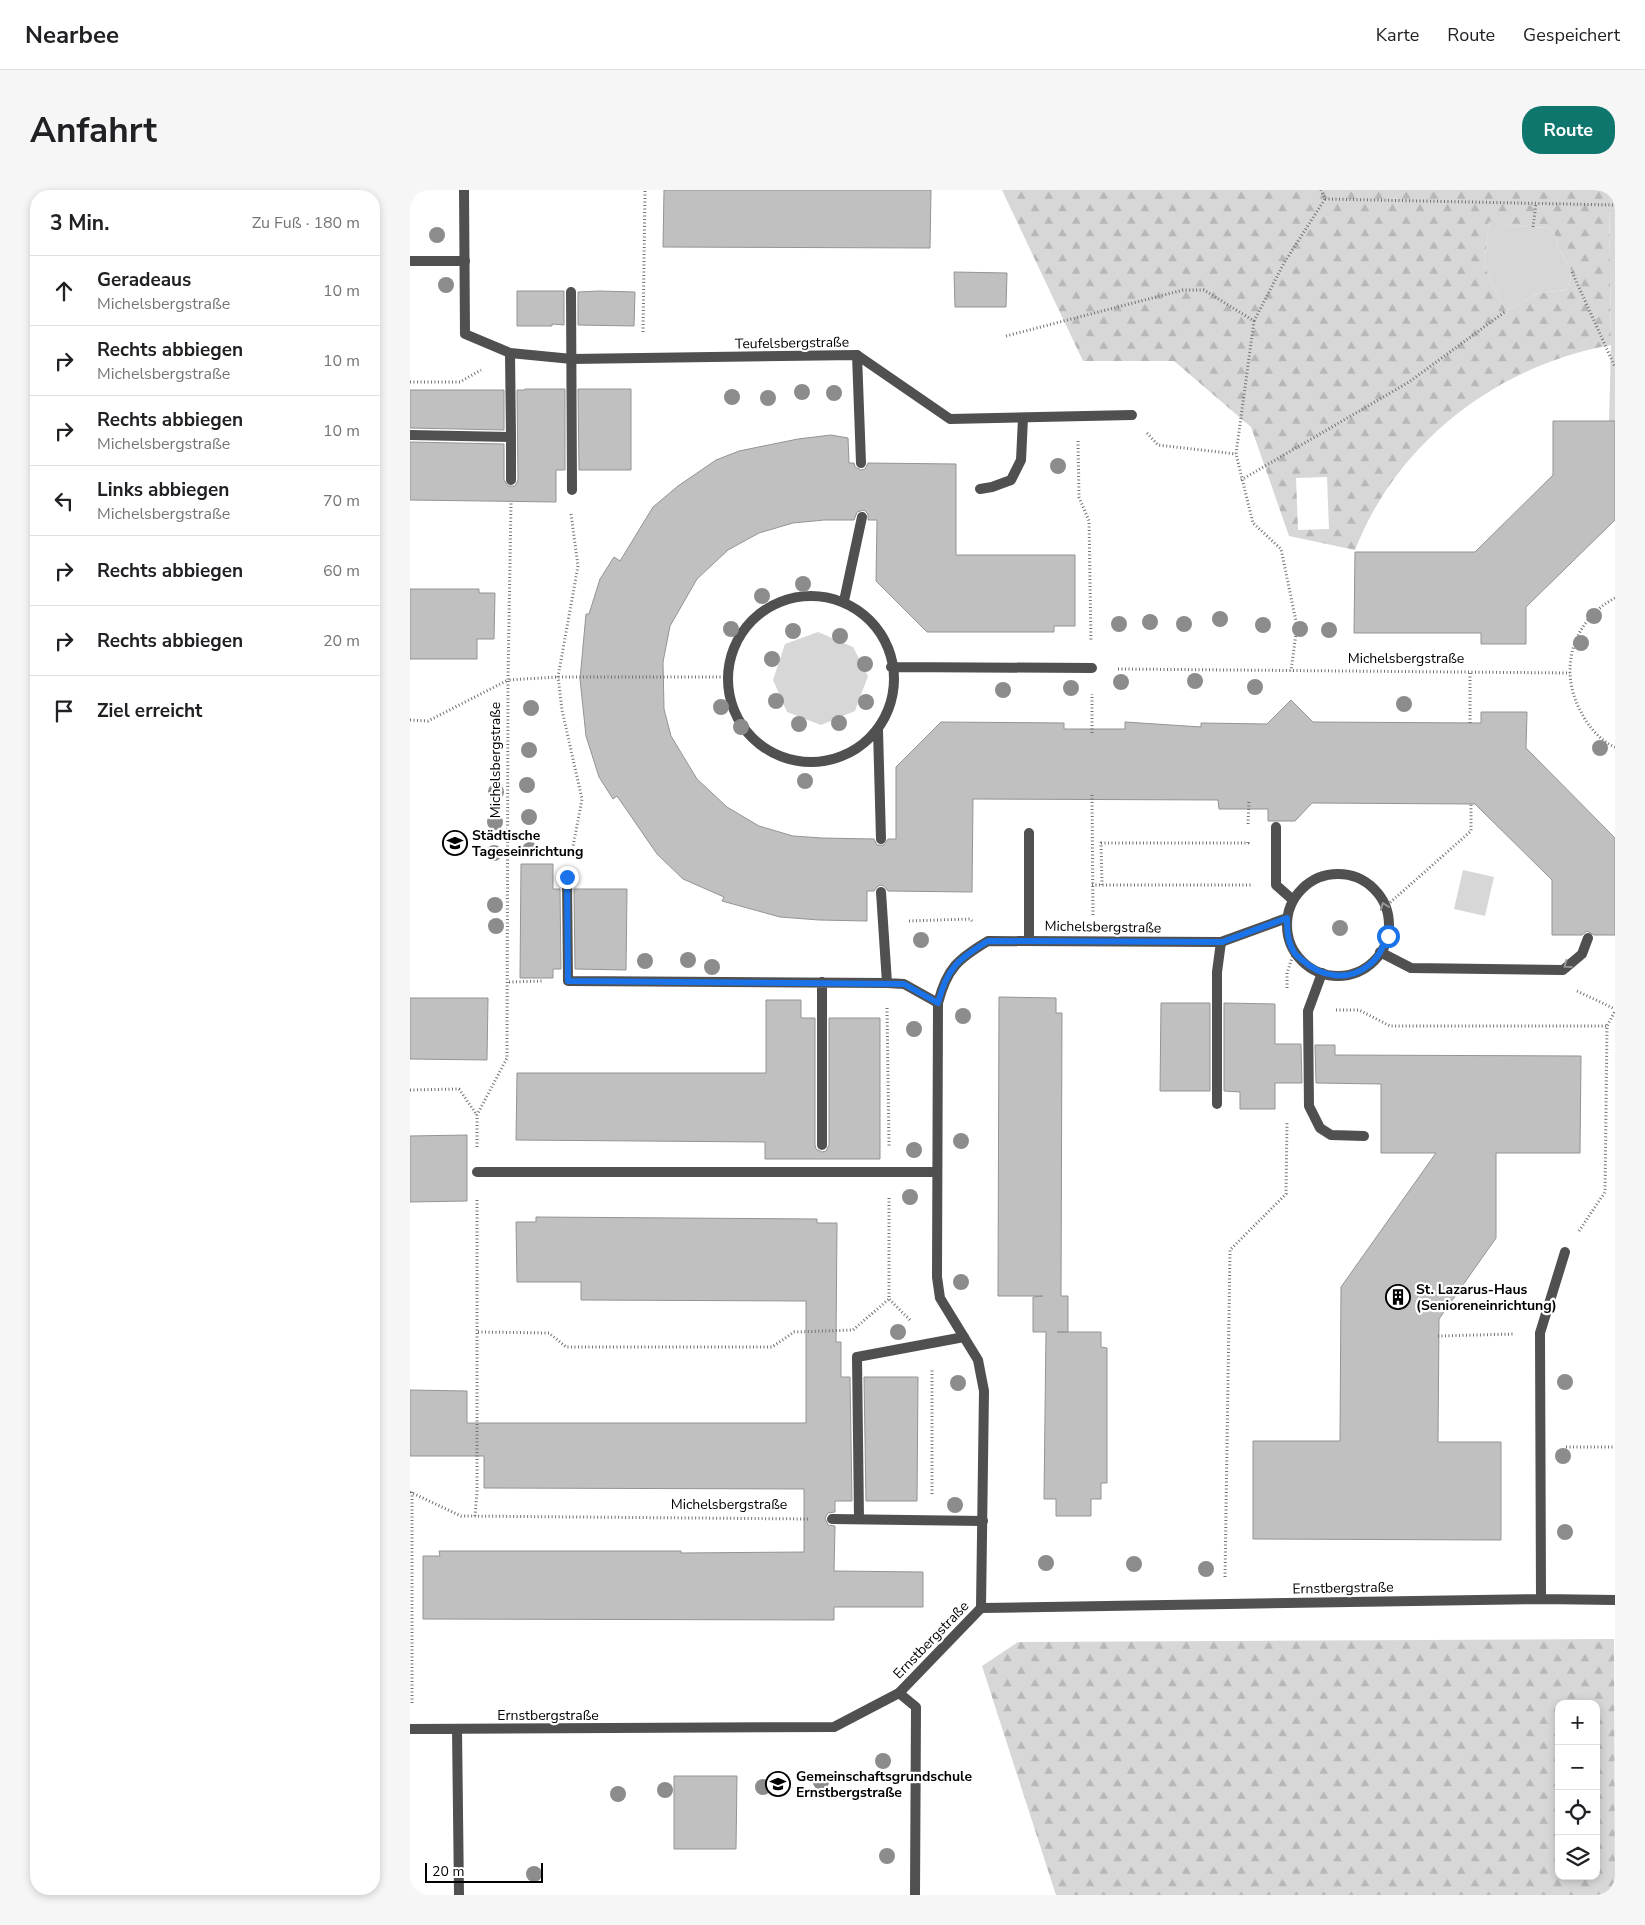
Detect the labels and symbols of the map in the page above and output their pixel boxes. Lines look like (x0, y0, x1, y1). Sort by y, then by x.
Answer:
street label: Teufelsbergstraße (735, 333, 849, 353)
street label: Michelsbergstraße (1348, 649, 1464, 668)
street label: Michelsbergstraße (486, 702, 505, 818)
place label: Städtische Tageseinrichtung (472, 826, 583, 861)
school or university icon: Städtische Tageseinrichtung (442, 830, 468, 856)
route end (556, 866, 579, 889)
one-way arrow (1380, 903, 1390, 911)
street label: Michelsbergstraße (1045, 916, 1161, 938)
route start (1377, 925, 1400, 948)
one-way arrow (1564, 959, 1573, 968)
place label: St. Lazarus-Haus (Senioreneinrichtung) (1416, 1280, 1557, 1315)
building icon: St. Lazarus-Haus (Senioreneinrichtung) (1385, 1284, 1411, 1310)
street label: Michelsbergstraße (671, 1495, 787, 1514)
street label: Ernstbergstraße (1292, 1578, 1394, 1598)
street label: Ernstbergstraße (889, 1597, 973, 1683)
street label: Ernstbergstraße (497, 1706, 599, 1725)
place label: Gemeinschaftsgrundschule Ernstbergstraße (796, 1767, 972, 1802)
school or university icon: Gemeinschaftsgrundschule Ernstbergstraße (765, 1771, 791, 1797)
scale bar (425, 1860, 542, 1883)

